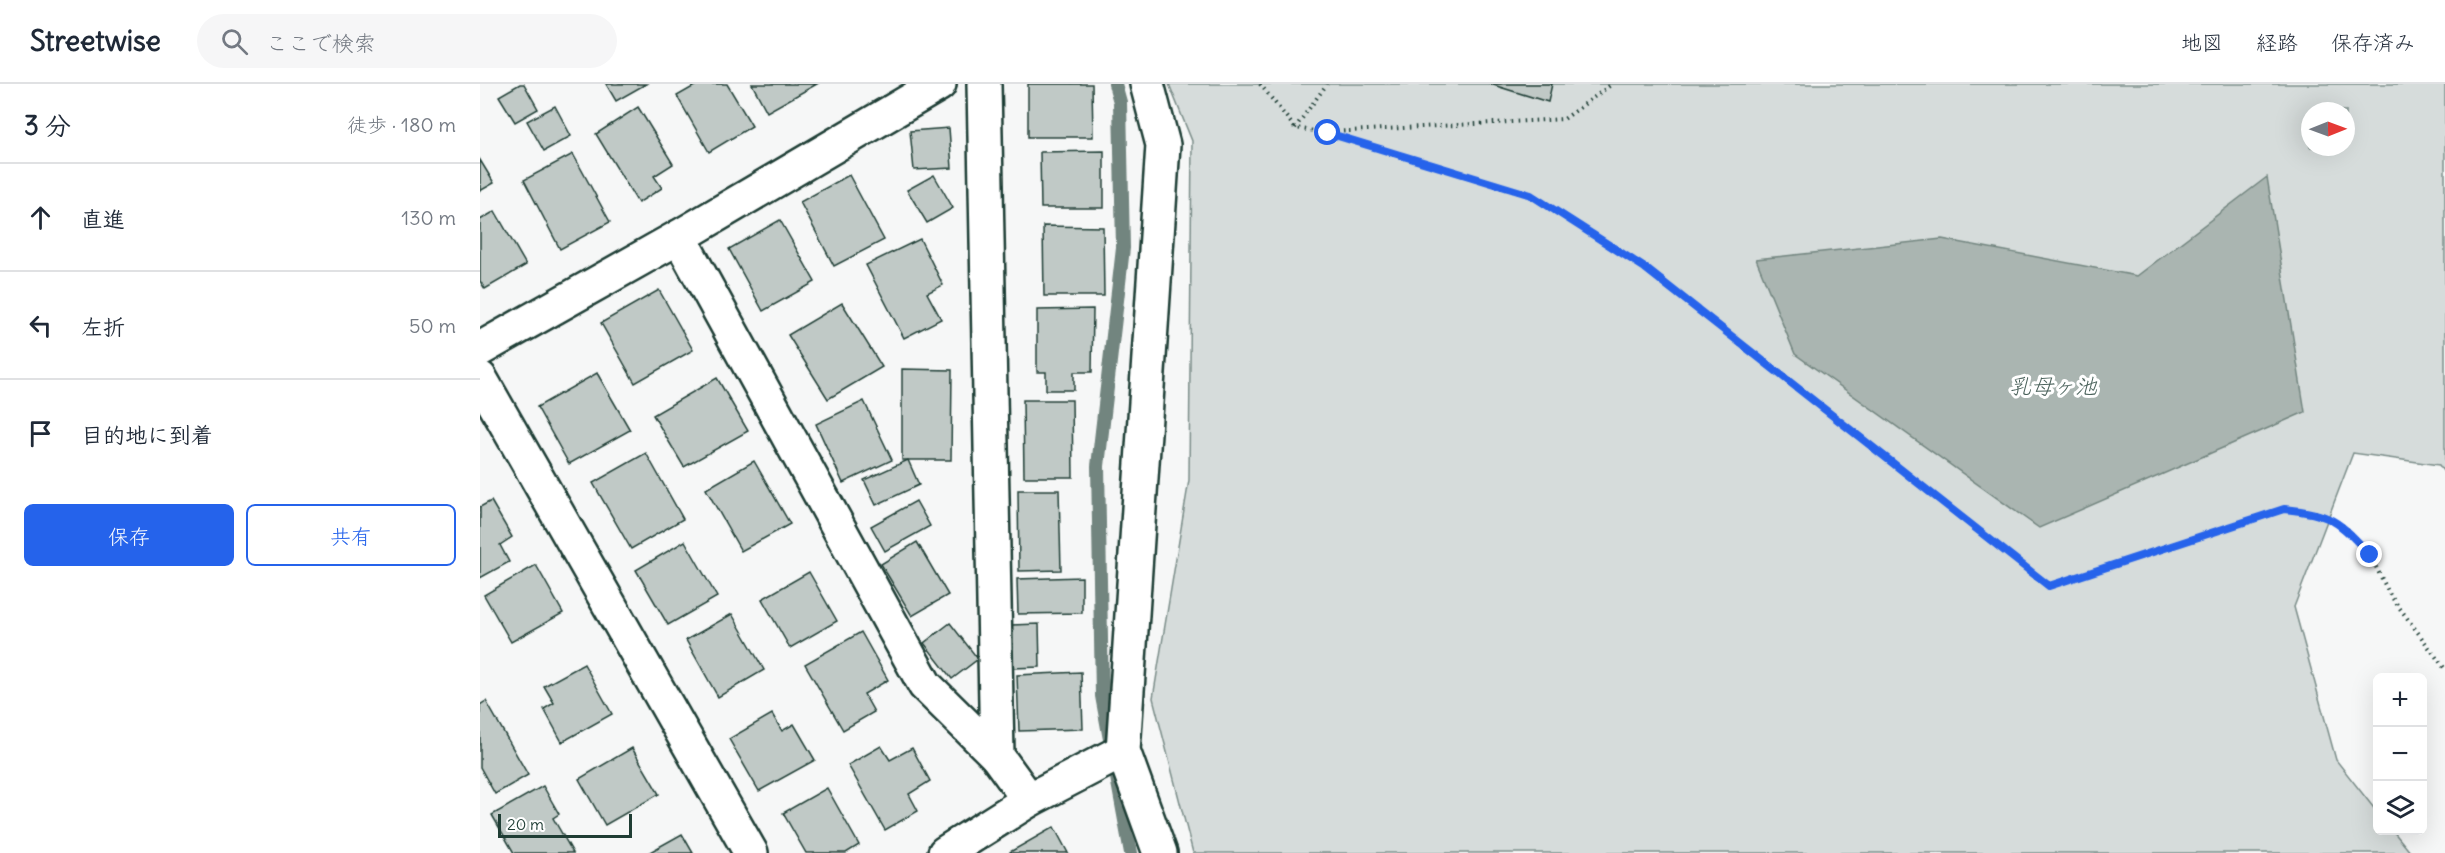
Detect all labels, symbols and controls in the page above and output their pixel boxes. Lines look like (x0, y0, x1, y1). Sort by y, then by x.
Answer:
search box (197, 14, 617, 68)
text: Streetwise (30, 23, 161, 59)
icon: search (218, 25, 251, 58)
text: ここで検索 (266, 29, 376, 57)
text: 地図 (2181, 29, 2223, 56)
text: 経路 (2256, 29, 2298, 56)
text: 保存済み (2331, 29, 2415, 56)
north arrow (2301, 102, 2355, 156)
text: 3 分 (24, 109, 71, 142)
text: 徒歩 · 180 m (347, 112, 456, 137)
route start (1314, 119, 1340, 145)
icon: ahead (24, 201, 57, 234)
text: 直進 (81, 205, 125, 233)
text: 130 m (401, 205, 456, 230)
icon: left (24, 309, 57, 342)
text: 左折 (81, 313, 125, 341)
text: 50 m (409, 313, 456, 338)
water label: 乳母ヶ池 (2009, 372, 2098, 400)
icon: arrive (24, 417, 57, 450)
text: 目的地に到着 (81, 421, 213, 449)
button: 保存 (24, 504, 234, 566)
button: 共有 (246, 504, 456, 566)
route end (2356, 541, 2382, 567)
map controls (2373, 673, 2427, 835)
button: + (2373, 673, 2427, 727)
button: − (2373, 727, 2427, 781)
button: layers (2373, 781, 2427, 835)
scale bar (498, 811, 632, 838)
text: 20 m (507, 814, 544, 834)

